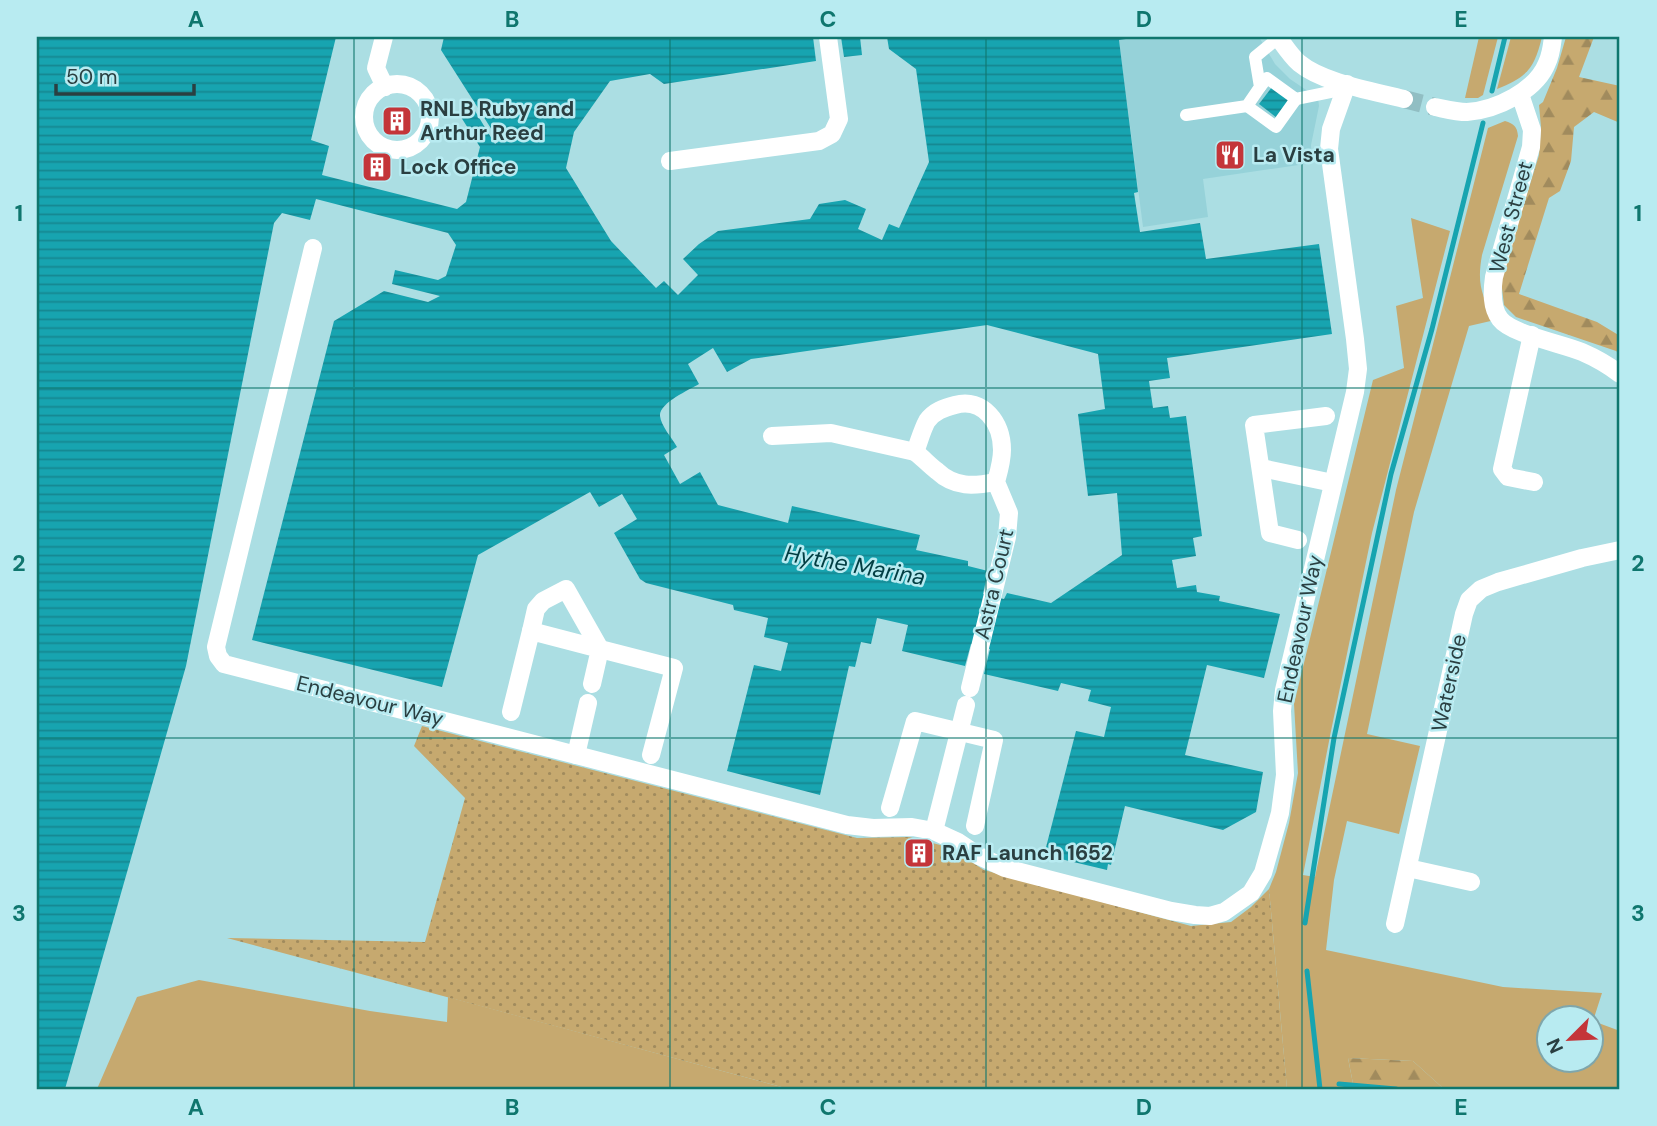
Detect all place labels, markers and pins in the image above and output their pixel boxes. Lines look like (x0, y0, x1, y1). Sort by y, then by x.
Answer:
place label: RNLB Ruby and Arthur Reed (420, 95, 574, 147)
building icon: RNLB Ruby and Arthur Reed (380, 104, 414, 138)
restaurant icon: La Vista (1213, 138, 1247, 172)
place label: La Vista (1253, 141, 1335, 169)
building icon: Lock Office (360, 150, 394, 184)
place label: Lock Office (400, 153, 516, 181)
building icon: RAF Launch 1652 (902, 836, 936, 870)
place label: RAF Launch 1652 (942, 839, 1113, 867)

